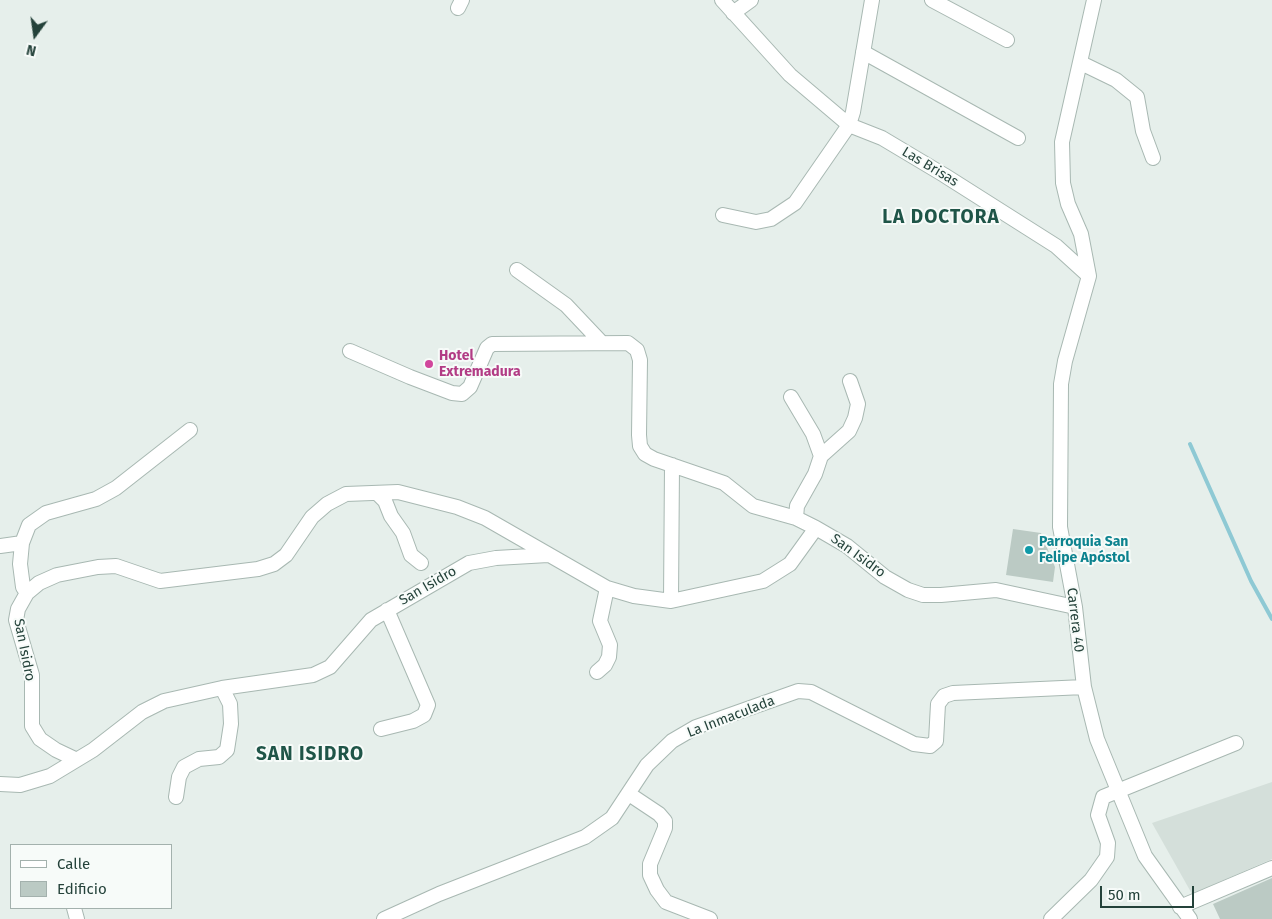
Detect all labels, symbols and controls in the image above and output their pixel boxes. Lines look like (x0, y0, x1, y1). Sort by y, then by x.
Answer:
north arrow (10, 10, 60, 60)
text: N (25, 41, 38, 59)
street label: Las Brisas (899, 144, 961, 190)
district label: LA DOCTORA (881, 207, 1001, 229)
place label: Hotel Extremadura (439, 348, 521, 381)
marker: Hotel Extremadura (423, 358, 435, 370)
street label: San Isidro (827, 531, 889, 581)
place label: Parroquia San Felipe Apóstol (1039, 534, 1130, 566)
marker: Parroquia San Felipe Apóstol (1023, 544, 1035, 556)
street label: San Isidro (396, 563, 460, 609)
street label: Carrera 40 (1063, 587, 1087, 653)
street label: San Isidro (10, 617, 38, 683)
street label: La Inmaculada (685, 693, 777, 741)
district label: SAN ISIDRO (255, 744, 365, 766)
legend (10, 844, 172, 909)
text: Calle (57, 855, 90, 873)
scale bar (1102, 876, 1196, 908)
text: Edificio (57, 880, 107, 898)
text: 50 m (1108, 886, 1141, 904)

